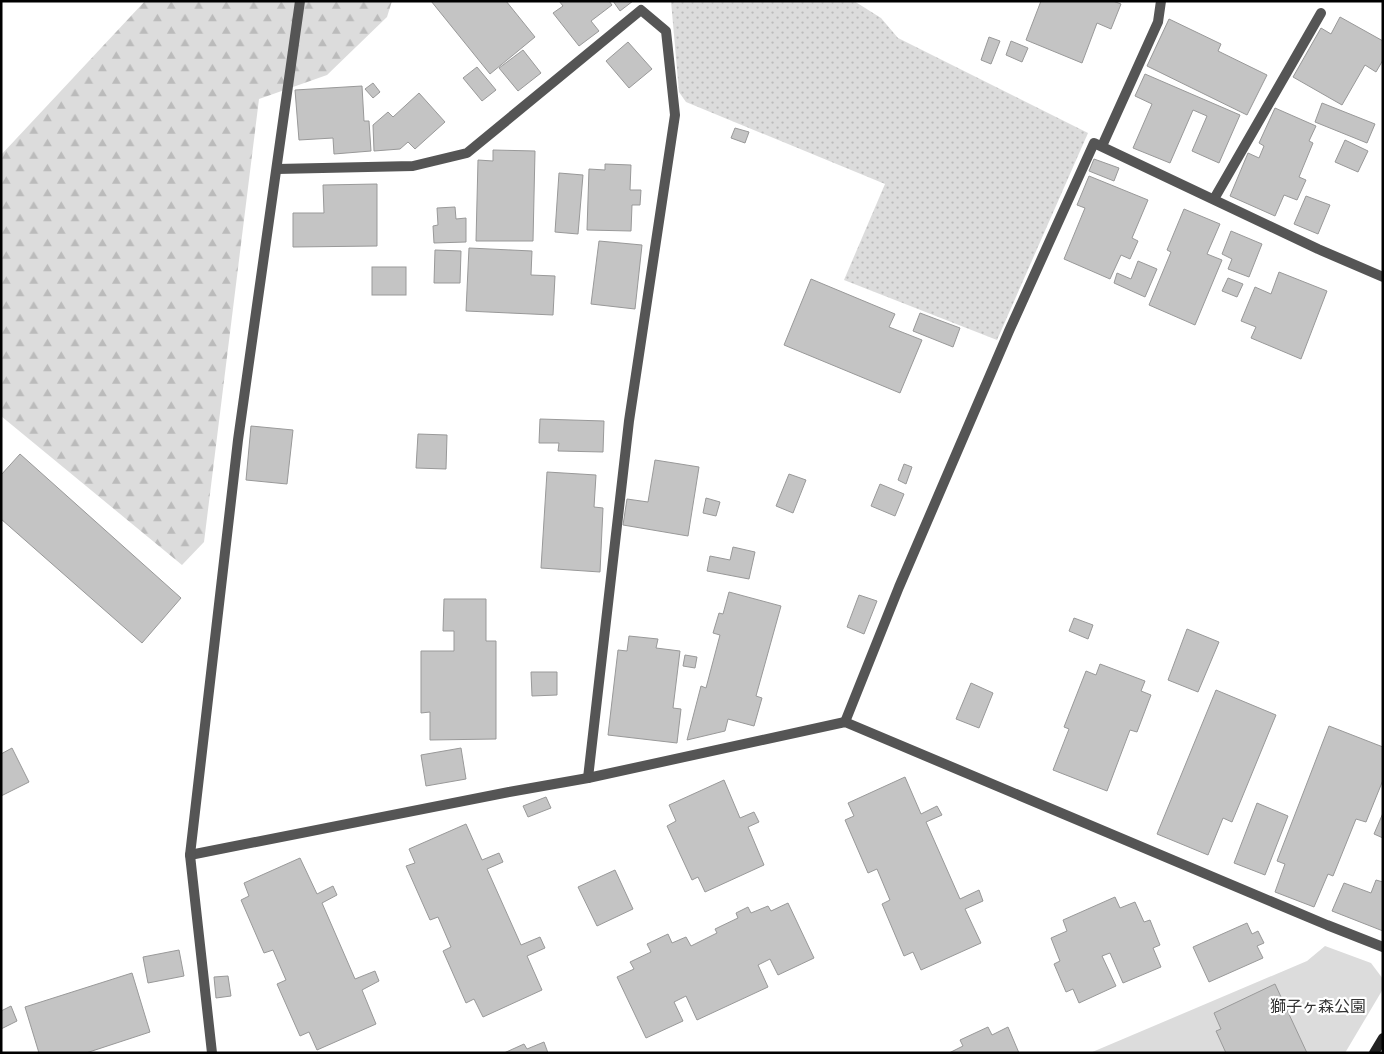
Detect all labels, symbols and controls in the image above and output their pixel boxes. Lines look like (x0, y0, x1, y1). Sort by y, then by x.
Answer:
park label: 獅子ヶ森公園 (1270, 998, 1366, 1017)

